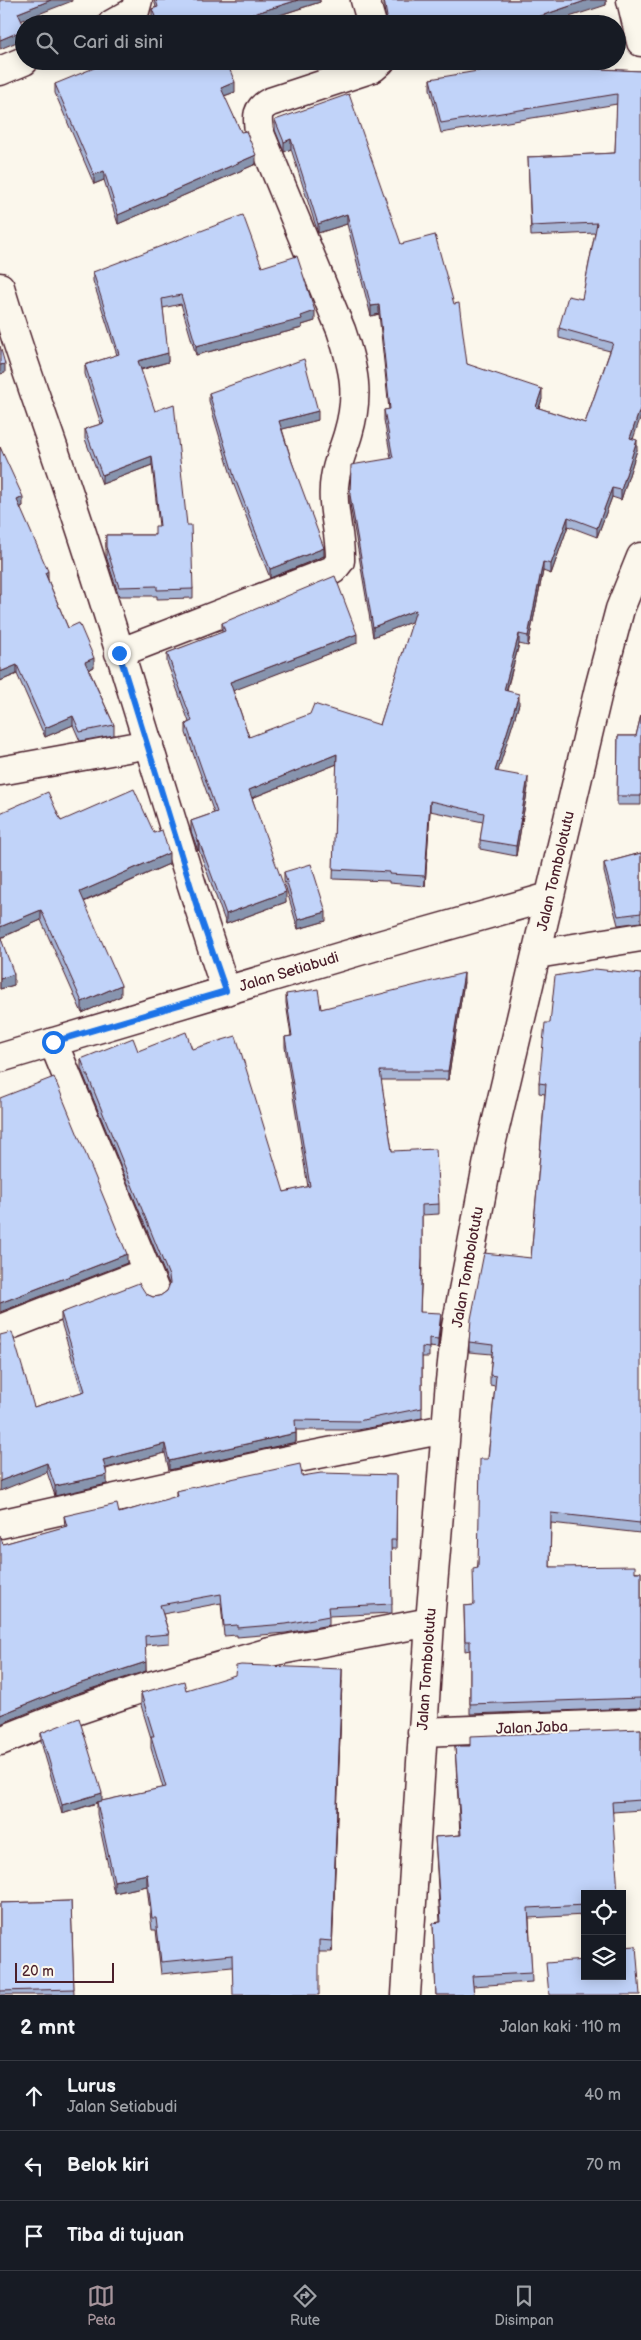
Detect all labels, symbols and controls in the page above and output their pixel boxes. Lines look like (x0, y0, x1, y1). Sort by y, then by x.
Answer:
search box (15, 15, 626, 70)
icon: search (33, 29, 61, 57)
text: Cari di sini (73, 31, 163, 54)
route end (108, 642, 131, 665)
street label: Jalan Tombolotutu (533, 809, 579, 933)
street label: Jalan Setiabudi (237, 948, 341, 996)
route start (42, 1031, 65, 1054)
street label: Jalan Tombolotutu (448, 1205, 488, 1329)
street label: Jalan Tombolotutu (413, 1607, 441, 1731)
street label: Jalan Jaba (495, 1717, 569, 1739)
map controls (581, 1890, 626, 1980)
button: locate (581, 1890, 626, 1935)
button: layers (581, 1935, 626, 1980)
scale bar (15, 1960, 114, 1983)
text: 20 m (22, 1963, 54, 1980)
text: 2 mnt (20, 2015, 75, 2040)
text: Jalan kaki · 110 m (500, 2018, 621, 2037)
text: Lurus (67, 2075, 116, 2098)
icon: ahead (20, 2082, 48, 2110)
text: 40 m (584, 2086, 621, 2105)
text: Jalan Setiabudi (67, 2098, 177, 2117)
icon: left (20, 2152, 48, 2180)
text: Belok kiri (67, 2154, 149, 2177)
text: 70 m (586, 2156, 621, 2175)
icon: arrive (20, 2222, 48, 2250)
text: Tiba di tujuan (67, 2224, 184, 2247)
tab: Peta (87, 2282, 116, 2329)
tab: Rute (290, 2282, 320, 2329)
tab: Disimpan (495, 2282, 554, 2329)

